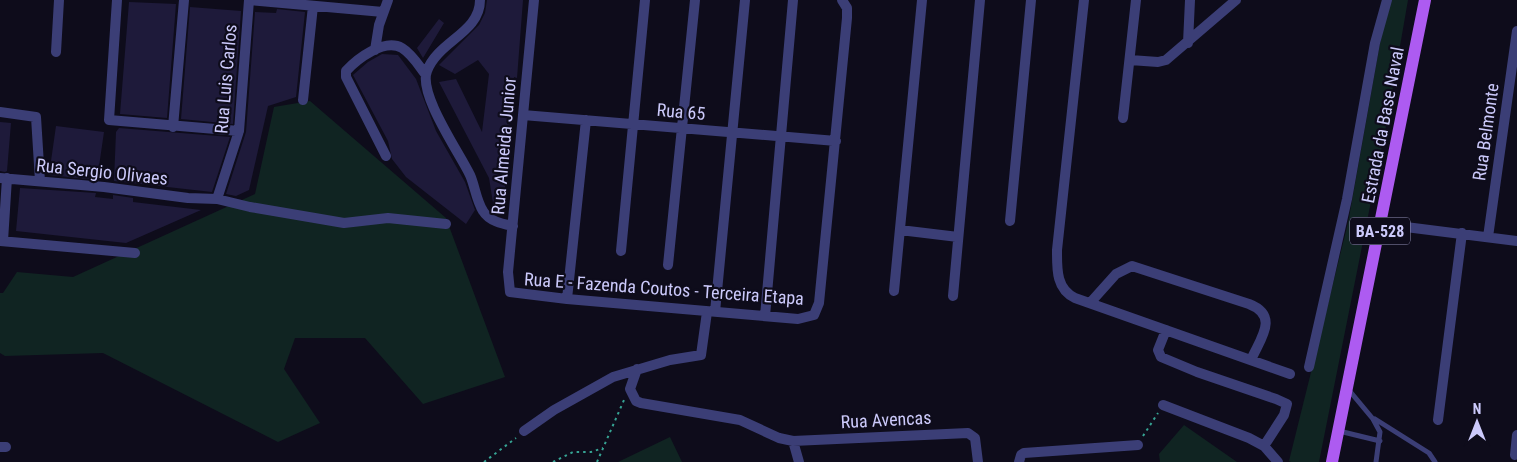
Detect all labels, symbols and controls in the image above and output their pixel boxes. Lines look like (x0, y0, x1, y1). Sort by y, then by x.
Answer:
street label: Rua Luis Carlos (210, 23, 241, 135)
street label: Estrada da Base Naval (1357, 45, 1408, 205)
street label: Rua Almeida Junior (487, 76, 520, 216)
street label: Rua Belmonte (1468, 82, 1503, 182)
street label: Rua 65 (656, 99, 706, 124)
street label: Rua Sergio Olivaes (35, 154, 169, 189)
road number: BA-528 (1350, 218, 1410, 245)
street label: Rua E - Fazenda Coutos - Terceira Etapa (523, 268, 805, 309)
north arrow (1452, 397, 1502, 447)
text: N (1473, 401, 1481, 417)
street label: Rua Avencas (840, 407, 932, 432)

